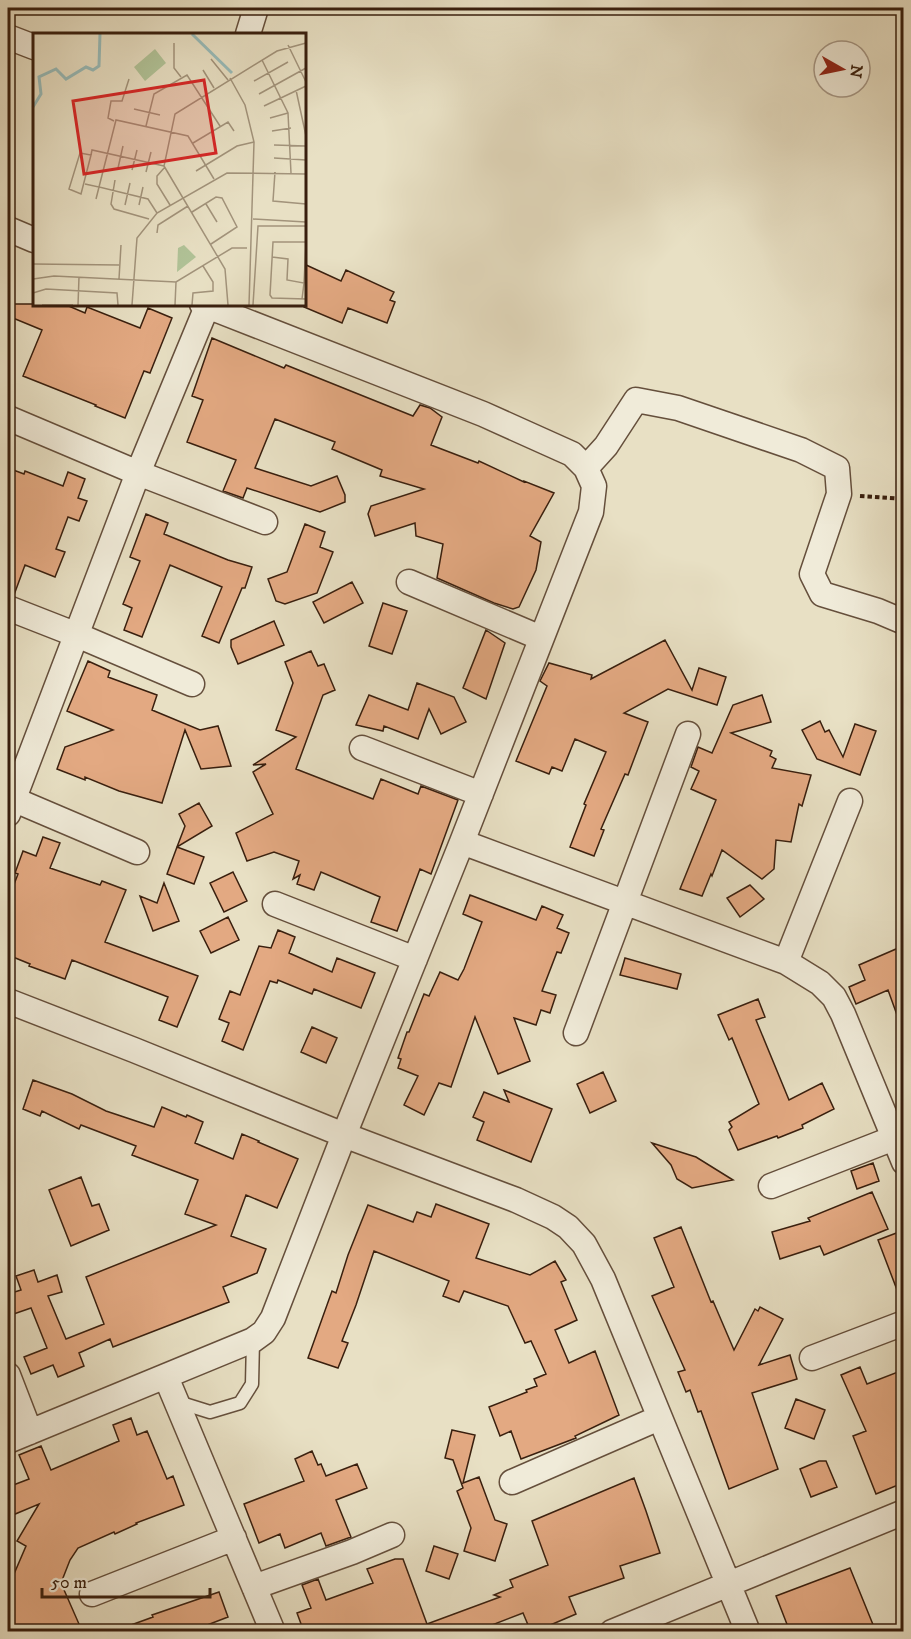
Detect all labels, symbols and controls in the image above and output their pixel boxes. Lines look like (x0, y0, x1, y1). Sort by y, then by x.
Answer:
inset map (33, 33, 306, 306)
north arrow (812, 39, 872, 99)
text: N (845, 63, 867, 79)
scale bar (42, 1561, 210, 1599)
text: 50 m (51, 1572, 87, 1594)

